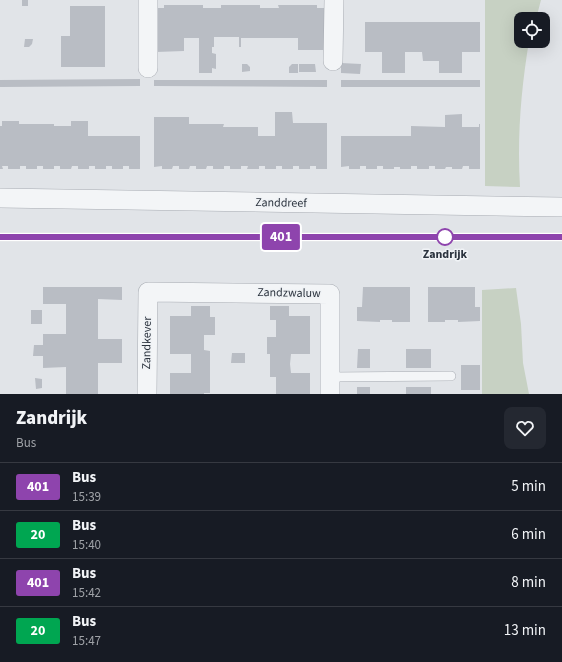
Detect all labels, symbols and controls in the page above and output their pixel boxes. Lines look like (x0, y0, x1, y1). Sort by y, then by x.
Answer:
map controls (514, 12, 550, 48)
button: locate (514, 12, 550, 48)
street label: Zanddreef (255, 194, 307, 212)
line badge: 401 (258, 224, 304, 250)
text: 401 (270, 227, 292, 247)
marker: Zandrijk (436, 228, 454, 246)
place label: Zandrijk (423, 246, 468, 263)
street label: Zandzwaluw (257, 284, 321, 302)
street label: Zandkever (138, 316, 156, 370)
text: Zandrijk (16, 405, 87, 432)
button: heart (504, 407, 546, 449)
text: Bus (16, 434, 36, 452)
text: Bus (72, 467, 96, 488)
text: 5 min (511, 476, 546, 497)
text: 401 (27, 477, 49, 497)
text: 15:39 (72, 488, 101, 506)
text: Bus (72, 515, 96, 536)
text: 6 min (511, 524, 546, 545)
text: 20 (31, 525, 45, 545)
text: 15:40 (72, 536, 101, 554)
text: Bus (72, 563, 96, 584)
text: 8 min (511, 572, 546, 593)
text: 401 (27, 573, 49, 593)
text: 15:42 (72, 584, 101, 602)
text: Bus (72, 611, 96, 632)
text: 13 min (504, 620, 546, 641)
text: 20 (31, 621, 45, 641)
text: 15:47 (72, 632, 101, 650)

